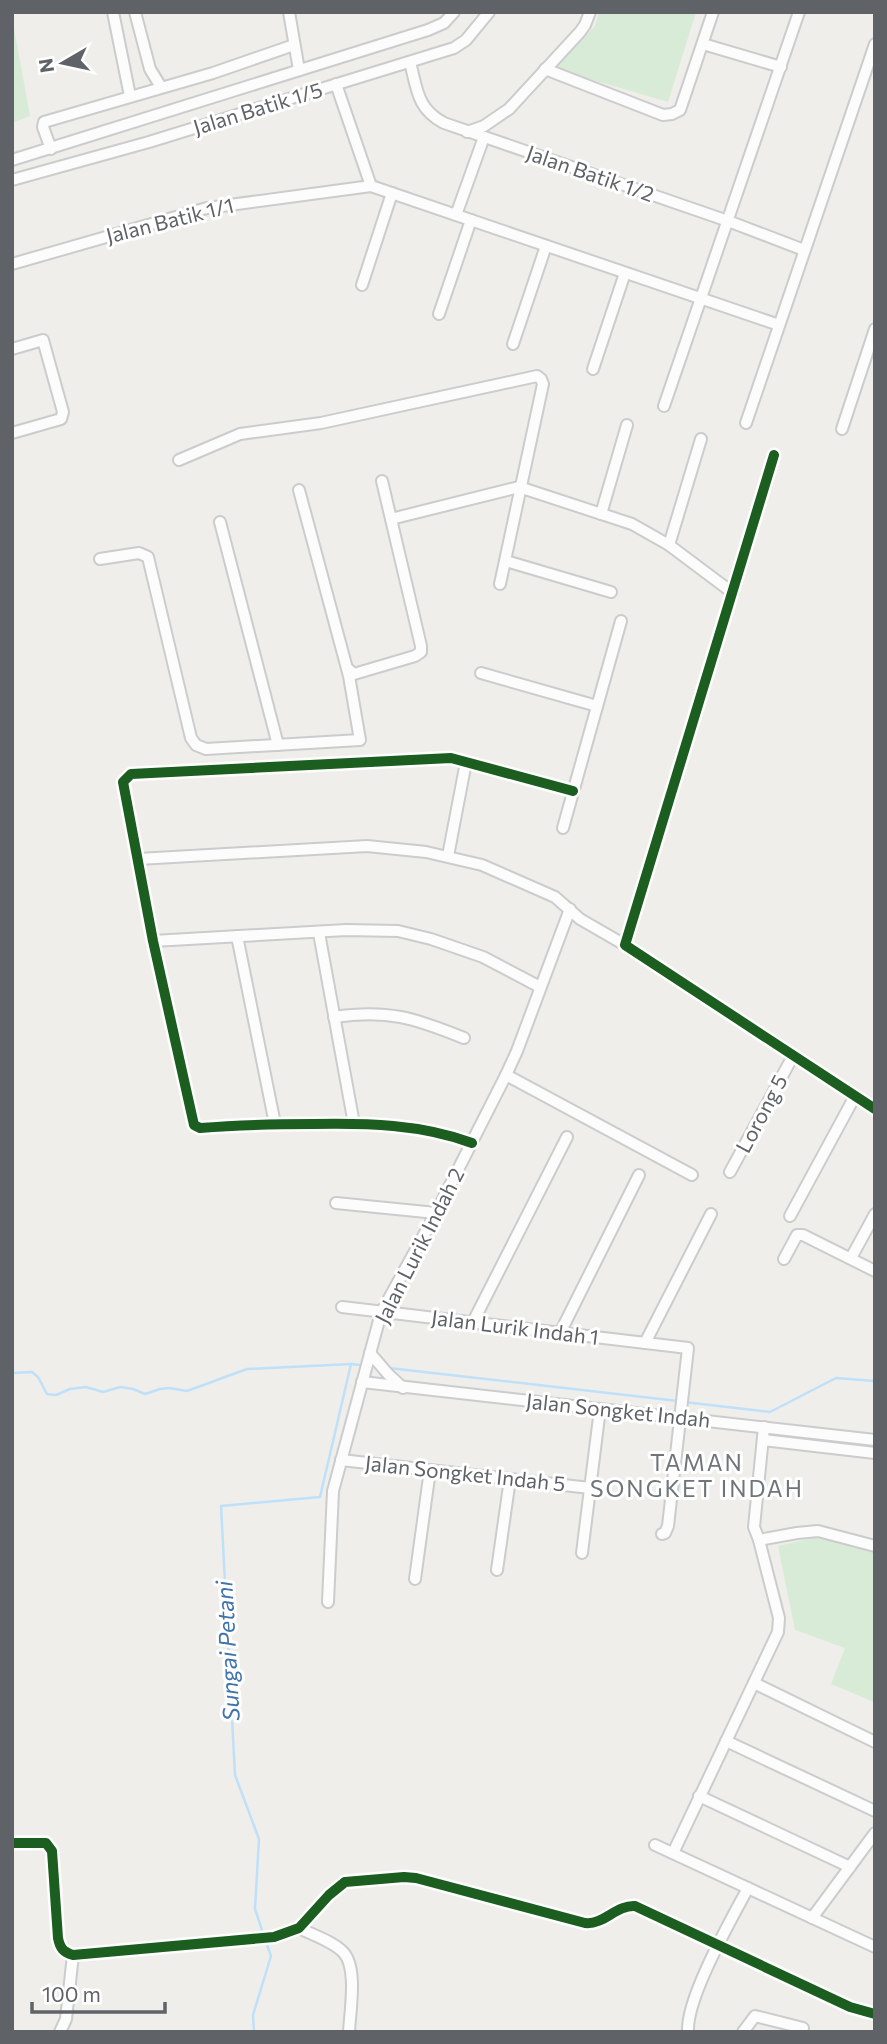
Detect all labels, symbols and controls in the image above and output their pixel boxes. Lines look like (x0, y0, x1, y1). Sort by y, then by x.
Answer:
north arrow (28, 28, 98, 98)
text: N (33, 57, 58, 75)
street label: Jalan Batik 1/5 (190, 76, 325, 139)
street label: Jalan Batik 1/2 (523, 139, 658, 206)
street label: Jalan Batik 1/1 (103, 192, 236, 247)
street label: Lorong 5 (730, 1070, 792, 1157)
street label: Jalan Lurik Indah 2 (369, 1163, 469, 1327)
street label: Jalan Lurik Indah 1 (430, 1304, 600, 1349)
street label: Jalan Songket Indah (525, 1387, 712, 1432)
district label: TAMAN SONGKET INDAH (590, 1448, 804, 1502)
street label: Jalan Songket Indah 5 (364, 1450, 567, 1495)
water label: Sungai Petani (209, 1579, 245, 1722)
scale bar (32, 1970, 164, 2014)
text: 100 m (42, 1981, 101, 2006)

